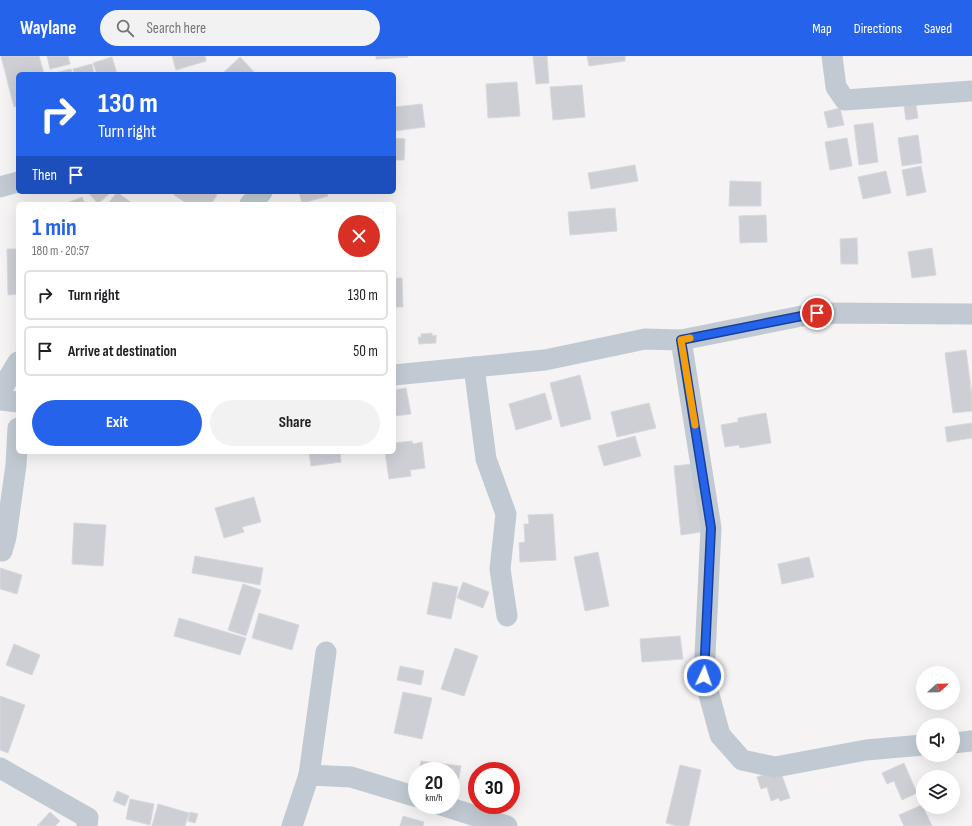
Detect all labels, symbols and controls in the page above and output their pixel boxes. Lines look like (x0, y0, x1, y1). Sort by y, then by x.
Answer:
search box (100, 10, 380, 46)
text: Waylane (20, 17, 76, 40)
icon: search (114, 17, 136, 39)
text: Search here (146, 19, 206, 38)
text: Map (812, 20, 832, 37)
text: Directions (854, 20, 902, 37)
text: Saved (924, 20, 952, 37)
text: 130 m (98, 87, 158, 120)
icon: right (32, 88, 84, 140)
text: Turn right (98, 121, 156, 142)
icon: arrive (65, 164, 87, 186)
text: Then (32, 166, 57, 185)
text: 1 min (32, 213, 77, 242)
button: close (338, 215, 380, 257)
text: 180 m · 20:57 (32, 243, 89, 259)
icon: right (34, 284, 56, 306)
text: Turn right (68, 286, 120, 305)
text: 130 m (348, 286, 378, 305)
pin (800, 296, 834, 330)
icon: arrive (806, 302, 828, 324)
icon: arrive (34, 340, 56, 362)
text: Arrive at destination (68, 342, 177, 361)
text: 50 m (353, 342, 378, 361)
button: Exit (32, 400, 202, 446)
button: Share (210, 400, 380, 446)
position arrow (683, 655, 725, 697)
north arrow (916, 666, 960, 710)
map controls (916, 666, 960, 814)
button: sound (916, 718, 960, 762)
speed limit sign: 30 (468, 762, 520, 814)
button: layers (916, 770, 960, 814)
text: 20 (425, 771, 443, 795)
text: km/h (425, 792, 443, 804)

